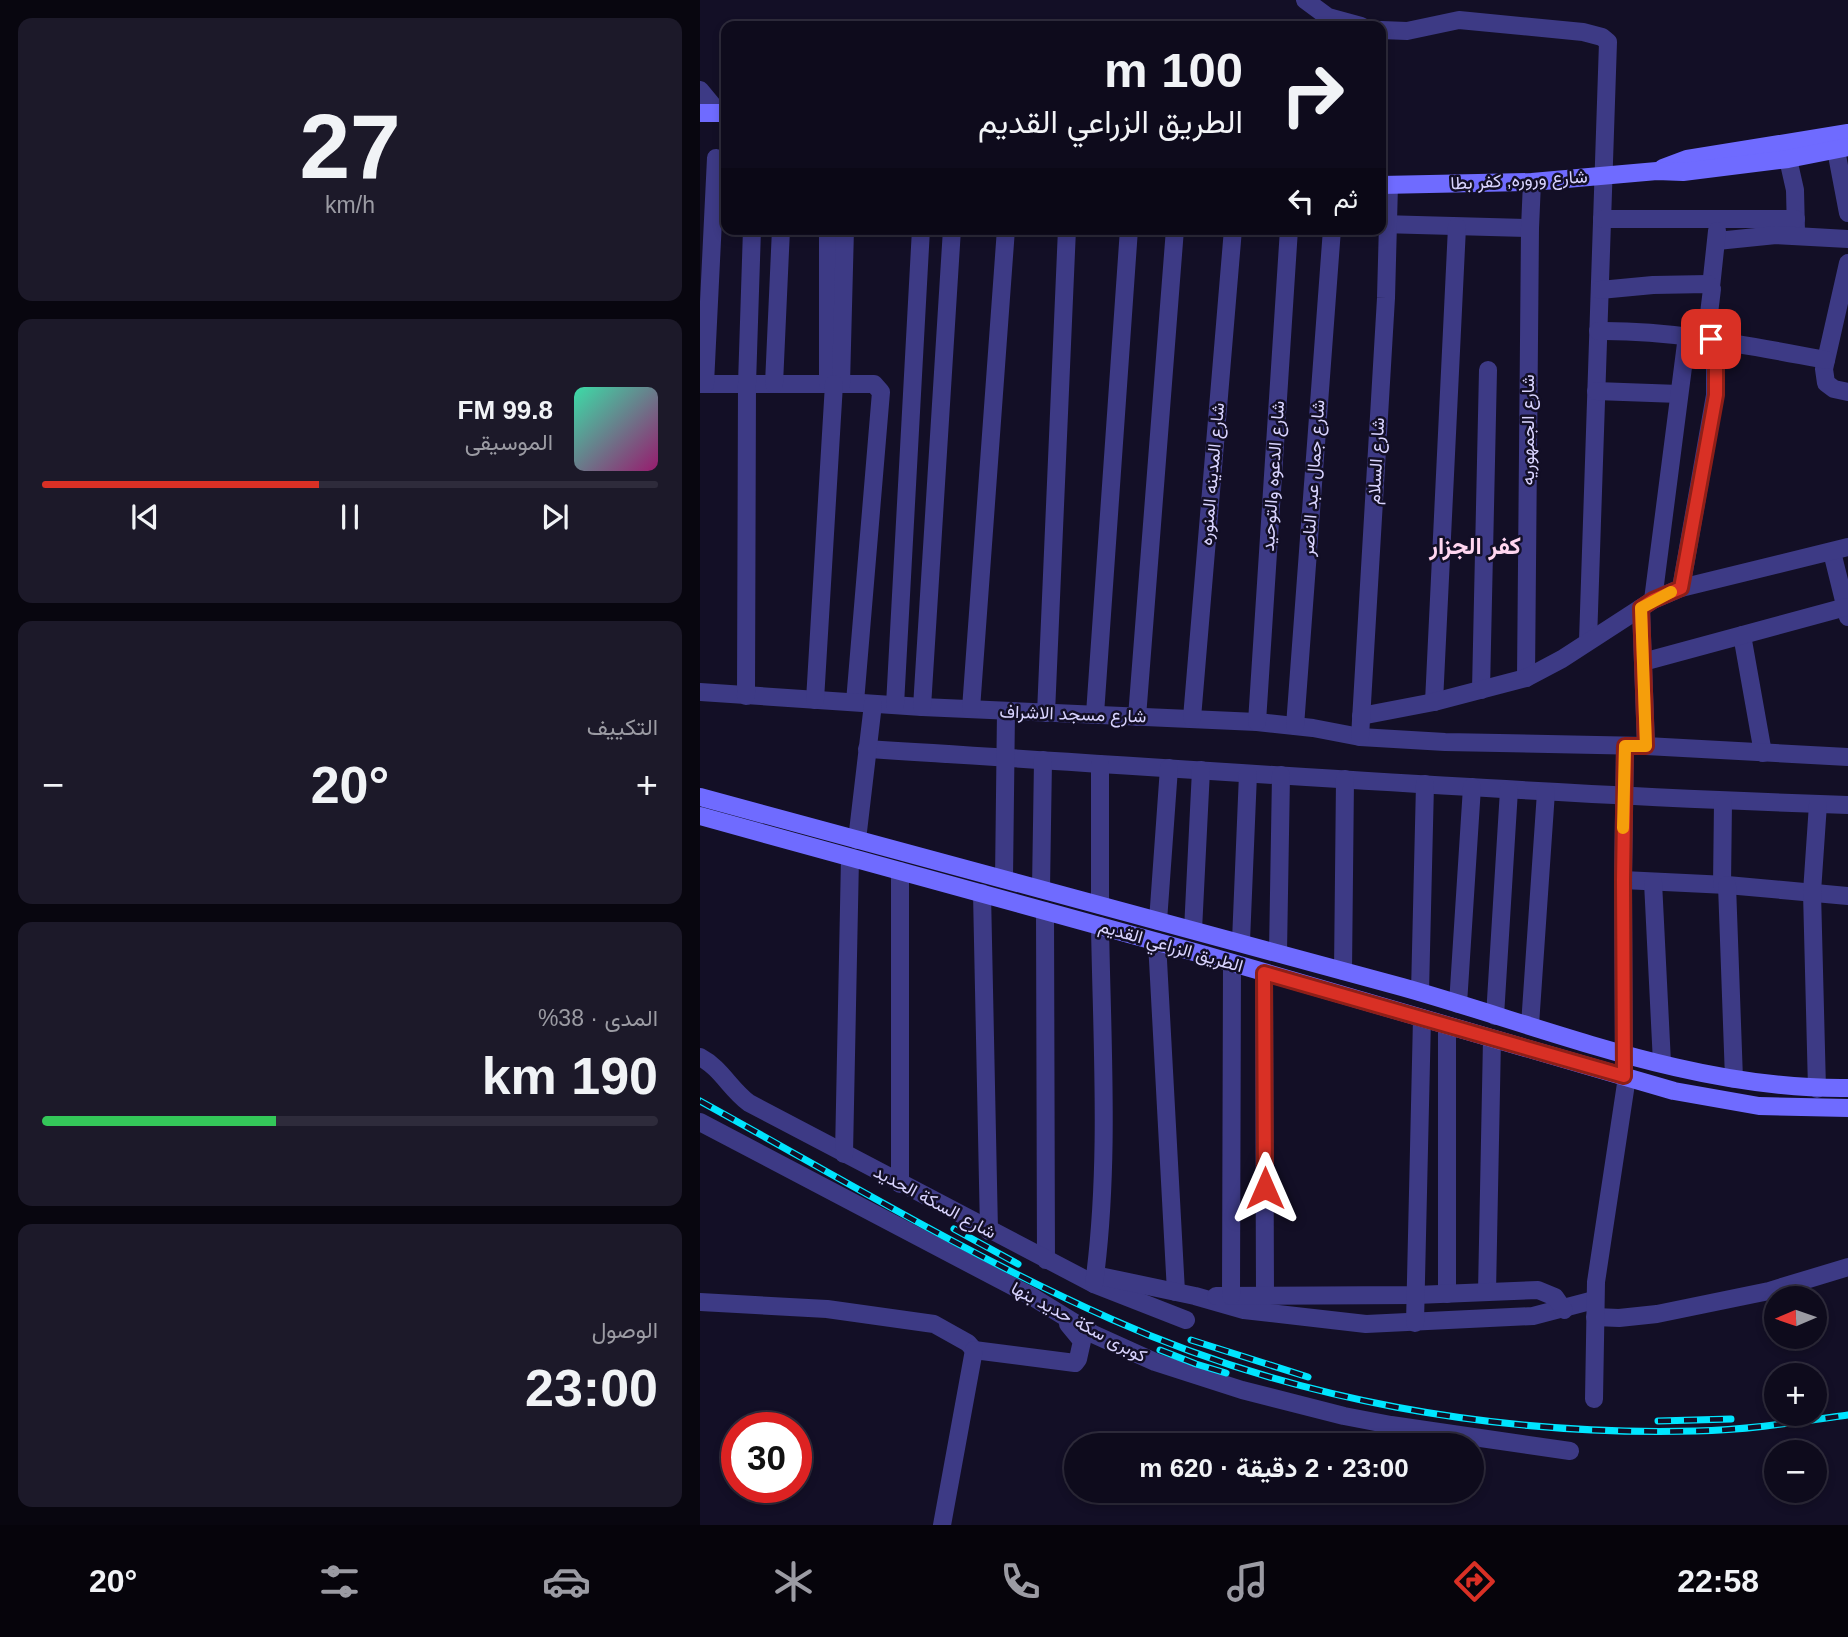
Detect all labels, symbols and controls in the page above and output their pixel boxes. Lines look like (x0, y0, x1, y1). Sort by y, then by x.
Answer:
text: 100 m (1104, 43, 1243, 97)
icon: right (1267, 49, 1358, 140)
text: 27 (299, 96, 401, 197)
text: الطريق الزراعي القديم (978, 104, 1243, 140)
street label: شارع وروره, كفر بطا (1450, 166, 1588, 196)
icon: left (1282, 182, 1320, 220)
text: ثم (1334, 184, 1358, 214)
text: km/h (325, 192, 375, 218)
pin (1681, 309, 1741, 369)
icon: arrive (1692, 320, 1730, 358)
street label: شارع الجمهوريه (1518, 374, 1540, 486)
text: 99.8 FM (458, 395, 553, 425)
street label: شارع جمال عبد الناصر (1297, 399, 1330, 558)
street label: شارع الدعوه والتوحيد (1258, 400, 1290, 552)
street label: شارع المدينه المنوره (1196, 402, 1230, 546)
street label: شارع السلام (1364, 417, 1390, 505)
text: الموسيقى (465, 429, 553, 455)
icon: previous (126, 498, 164, 536)
icon: pause (331, 498, 369, 536)
icon: next (536, 498, 574, 536)
district label: كفر الجزار (1428, 532, 1521, 561)
street label: شارع مسجد الاشراف (999, 701, 1147, 729)
text: التكييف (587, 714, 658, 740)
text: 20° (311, 756, 389, 814)
text: − (42, 764, 64, 806)
text: + (636, 764, 658, 806)
street label: الطريق الزراعي القديم (1095, 916, 1245, 981)
text: المدى · 38% (538, 1005, 658, 1031)
text: 190 km (482, 1047, 658, 1105)
position arrow (1228, 1151, 1302, 1225)
street label: شارع السكة الحديد (869, 1161, 1000, 1244)
street label: كوبرى سكة حديد بنها (1007, 1278, 1150, 1367)
north arrow (1764, 1286, 1827, 1349)
map controls (1764, 1286, 1827, 1503)
text: الوصول (592, 1317, 658, 1343)
text: 23:00 (525, 1359, 658, 1417)
button: + (1764, 1363, 1827, 1426)
speed limit sign: 30 (721, 1412, 812, 1503)
button: − (1764, 1440, 1827, 1503)
text: 23:00 · 2 دقيقة · 620 m (1139, 1453, 1409, 1483)
icon: filters (315, 1557, 364, 1606)
icon: car (542, 1557, 591, 1606)
icon: climate (769, 1557, 818, 1606)
icon: phone (996, 1557, 1045, 1606)
icon: music (1223, 1557, 1272, 1606)
icon: directions (1450, 1557, 1499, 1606)
text: 20° (89, 1563, 137, 1599)
text: 22:58 (1677, 1563, 1759, 1599)

